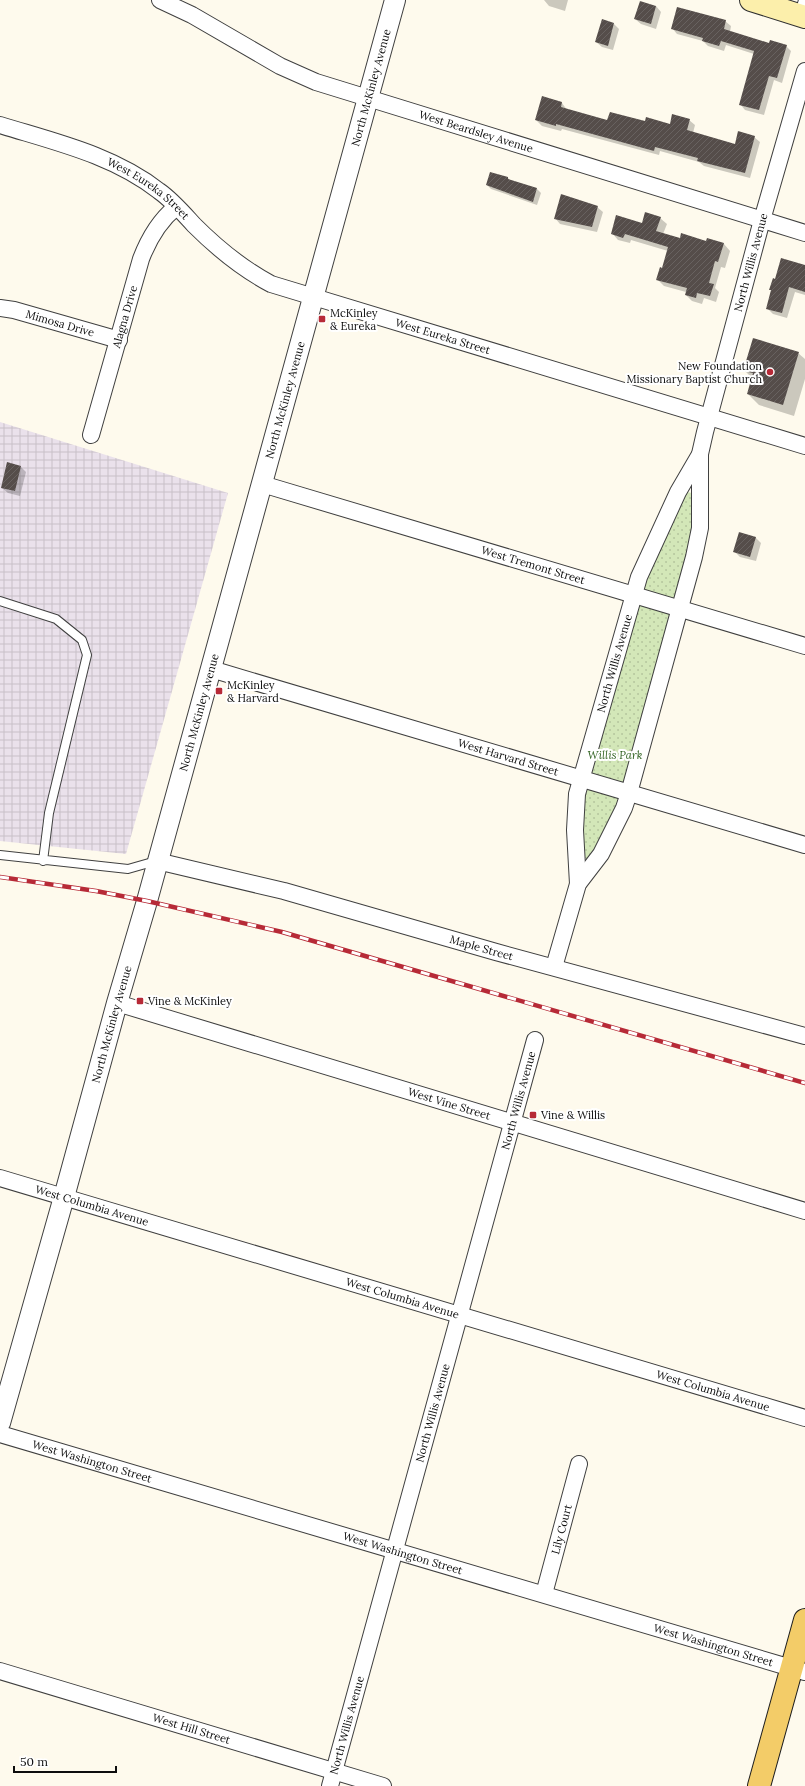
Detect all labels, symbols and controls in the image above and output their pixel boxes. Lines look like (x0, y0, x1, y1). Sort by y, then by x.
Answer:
street label: North McKinley Avenue (348, 27, 394, 148)
street label: West Beardsley Avenue (417, 107, 535, 156)
street label: West Eureka Street (105, 155, 193, 223)
street label: North Willis Avenue (731, 211, 771, 313)
street label: Alagna Drive (109, 284, 140, 351)
place label: McKinley & Eureka (330, 306, 378, 333)
street label: Mimosa Drive (24, 307, 96, 340)
marker: McKinley & Eureka (317, 314, 327, 324)
street label: West Eureka Street (394, 315, 493, 357)
street label: North McKinley Avenue (262, 340, 308, 460)
place label: New Foundation Missionary Baptist Church (626, 359, 762, 386)
marker: New Foundation Missionary Baptist Church (765, 367, 775, 377)
street label: West Tremont Street (480, 543, 587, 587)
street label: North Willis Avenue (594, 613, 635, 714)
street label: North McKinley Avenue (176, 652, 222, 773)
place label: McKinley & Harvard (227, 678, 279, 705)
marker: McKinley & Harvard (214, 686, 224, 696)
street label: West Harvard Street (456, 736, 561, 779)
park label: Willis Park (588, 748, 643, 762)
street label: Maple Street (448, 932, 516, 964)
street label: North McKinley Avenue (88, 964, 135, 1085)
place label: Vine & McKinley (147, 994, 232, 1008)
marker: Vine & McKinley (135, 996, 145, 1006)
street label: North Willis Avenue (498, 1050, 539, 1151)
street label: West Vine Street (406, 1084, 493, 1123)
place label: Vine & Willis (540, 1108, 605, 1122)
marker: Vine & Willis (528, 1110, 538, 1120)
street label: West Columbia Avenue (34, 1182, 150, 1229)
street label: West Columbia Avenue (344, 1274, 461, 1322)
street label: North Willis Avenue (412, 1362, 453, 1464)
street label: West Columbia Avenue (655, 1367, 771, 1414)
street label: West Washington Street (31, 1437, 154, 1486)
street label: Lily Court (548, 1502, 575, 1556)
street label: West Washington Street (341, 1529, 465, 1578)
street label: West Washington Street (652, 1621, 776, 1669)
street label: North Willis Avenue (326, 1674, 367, 1776)
street label: West Hill Street (151, 1710, 233, 1747)
scale bar (14, 1748, 116, 1774)
text: 50 m (20, 1754, 48, 1769)

